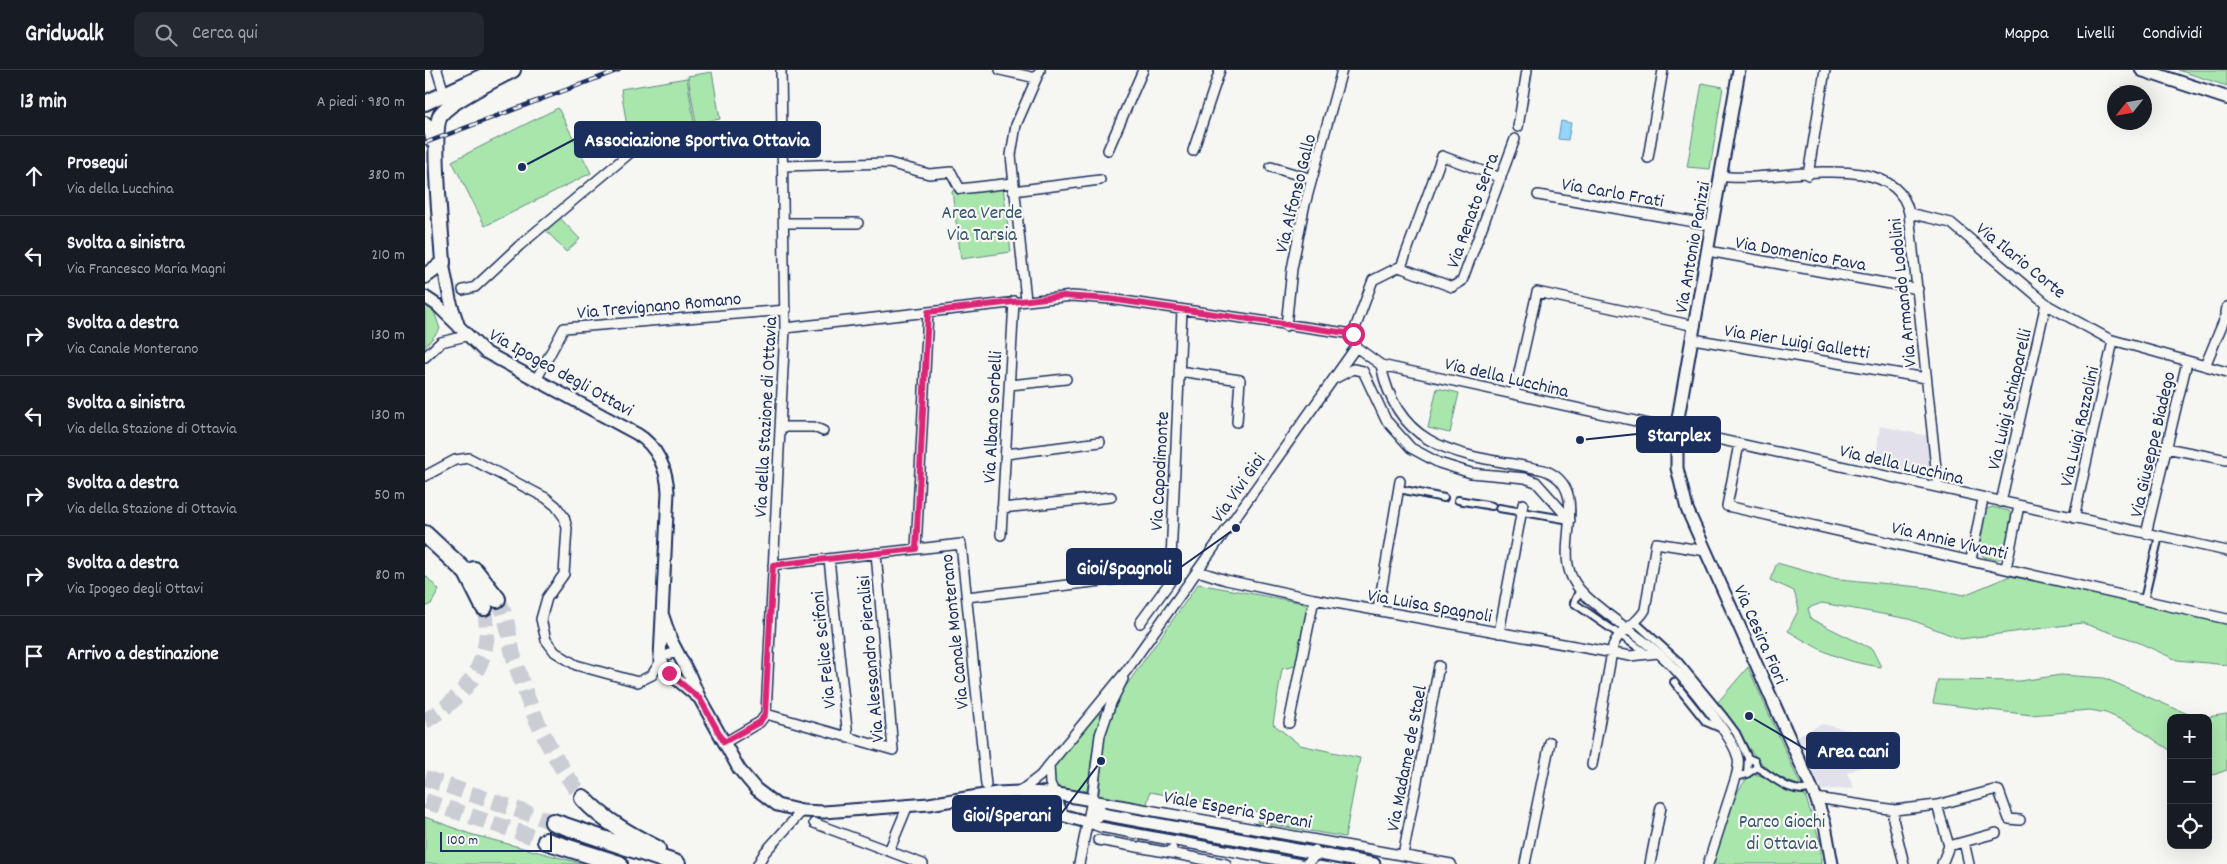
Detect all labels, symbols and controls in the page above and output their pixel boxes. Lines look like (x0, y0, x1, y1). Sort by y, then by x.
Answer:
search box (134, 12, 484, 57)
text: Gridwalk (25, 18, 104, 52)
icon: search (152, 21, 180, 49)
text: Cerca qui (192, 21, 258, 48)
text: Mappa (2005, 22, 2049, 47)
text: Livelli (2077, 22, 2115, 47)
text: Condividi (2143, 22, 2202, 47)
north arrow (2107, 85, 2152, 130)
text: 13 min (20, 88, 67, 118)
text: A piedi · 980 m (317, 91, 405, 114)
callout: Associazione Sportiva Ottavia (575, 122, 820, 157)
text: Associazione Sportiva Ottavia (584, 128, 810, 156)
street label: Via Alfonso Gallo (1270, 132, 1325, 256)
street label: Via Renato Serra (1441, 149, 1508, 273)
text: Prosegui (67, 151, 127, 178)
icon: ahead (20, 162, 48, 190)
text: 380 m (368, 164, 405, 187)
street label: Via Carlo Frati (1559, 172, 1666, 217)
text: Via della Lucchina (67, 178, 174, 201)
street label: Via Antonio Panizzi (1670, 179, 1719, 316)
park label: Area Verde Via Tarsia (942, 201, 1022, 250)
street label: Via Armando Lodolini (1883, 216, 1926, 368)
street label: Via Ilario Corte (1969, 217, 2071, 306)
text: Svolta a sinistra (67, 231, 185, 258)
street label: Via Domenico Fava (1733, 231, 1869, 280)
icon: left (20, 242, 48, 270)
text: 210 m (371, 244, 405, 267)
text: Via Francesco Maria Magni (67, 258, 225, 281)
street label: Via Trevignano Romano (576, 287, 743, 328)
text: Svolta a destra (67, 311, 178, 338)
street label: Via della Stazione di Ottavia (749, 315, 786, 518)
street label: Via Pier Luigi Galletti (1722, 319, 1872, 368)
icon: right (20, 322, 48, 350)
street label: Via Ipogeo degli Ottavi (483, 323, 638, 425)
route start (1342, 323, 1365, 346)
text: 130 m (371, 324, 405, 347)
street label: Via Luigi Schiaparelli (1982, 326, 2041, 473)
text: Via Canale Monterano (67, 338, 198, 361)
street label: Via Albano Sorbelli (978, 350, 1011, 484)
street label: Via della Lucchina (1442, 352, 1572, 407)
street label: Via Luigi Razzolini (2054, 363, 2108, 490)
street label: Via Giuseppe Biadego (2124, 369, 2184, 520)
text: Svolta a sinistra (67, 391, 185, 418)
icon: left (20, 402, 48, 430)
text: 130 m (371, 404, 405, 427)
street label: Via Capodimonte (1145, 411, 1178, 532)
callout: Starplex (1637, 417, 1720, 452)
text: Via della Stazione di Ottavia (67, 418, 237, 441)
text: Starplex (1647, 423, 1711, 451)
street label: Via della Lucchina (1837, 439, 1967, 494)
street label: Via Vivi Gioi (1206, 448, 1274, 529)
text: Svolta a destra (67, 471, 178, 498)
icon: right (20, 482, 48, 510)
text: 50 m (374, 484, 405, 507)
text: Via della Stazione di Ottavia (67, 498, 237, 521)
street label: Via Annie Vivanti (1888, 516, 2011, 569)
callout: Gioi/Spagnoli (1067, 549, 1181, 584)
text: Svolta a destra (67, 551, 178, 578)
street label: Via Canale Monterano (935, 553, 978, 711)
text: Gioi/Spagnoli (1077, 556, 1172, 584)
icon: right (20, 562, 48, 590)
text: 80 m (375, 564, 405, 587)
street label: Via Alessandro Pieralisi (852, 574, 893, 743)
text: Via Ipogeo degli Ottavi (67, 578, 203, 601)
street label: Via Cesira Fiori (1725, 581, 1793, 690)
street label: Via Luisa Spagnoli (1365, 583, 1494, 632)
street label: Via Felice Scifoni (806, 589, 845, 710)
icon: arrive (20, 642, 48, 670)
text: Arrivo a destinazione (67, 642, 219, 669)
route end (658, 662, 681, 685)
street label: Via Madame de Stael (1381, 683, 1436, 834)
map controls (2167, 714, 2212, 849)
button: + (2167, 714, 2212, 759)
callout: Area cani (1807, 733, 1899, 768)
text: Area cani (1817, 739, 1889, 767)
button: − (2167, 759, 2212, 804)
street label: Viale Esperia Sperani (1161, 785, 1314, 838)
callout: Gioi/Sperani (953, 796, 1061, 831)
text: Gioi/Sperani (963, 803, 1052, 831)
button: locate (2167, 804, 2212, 849)
park label: Parco Giochi di Ottavia (1739, 810, 1826, 859)
scale bar (440, 829, 553, 852)
text: 100 m (447, 831, 478, 851)

